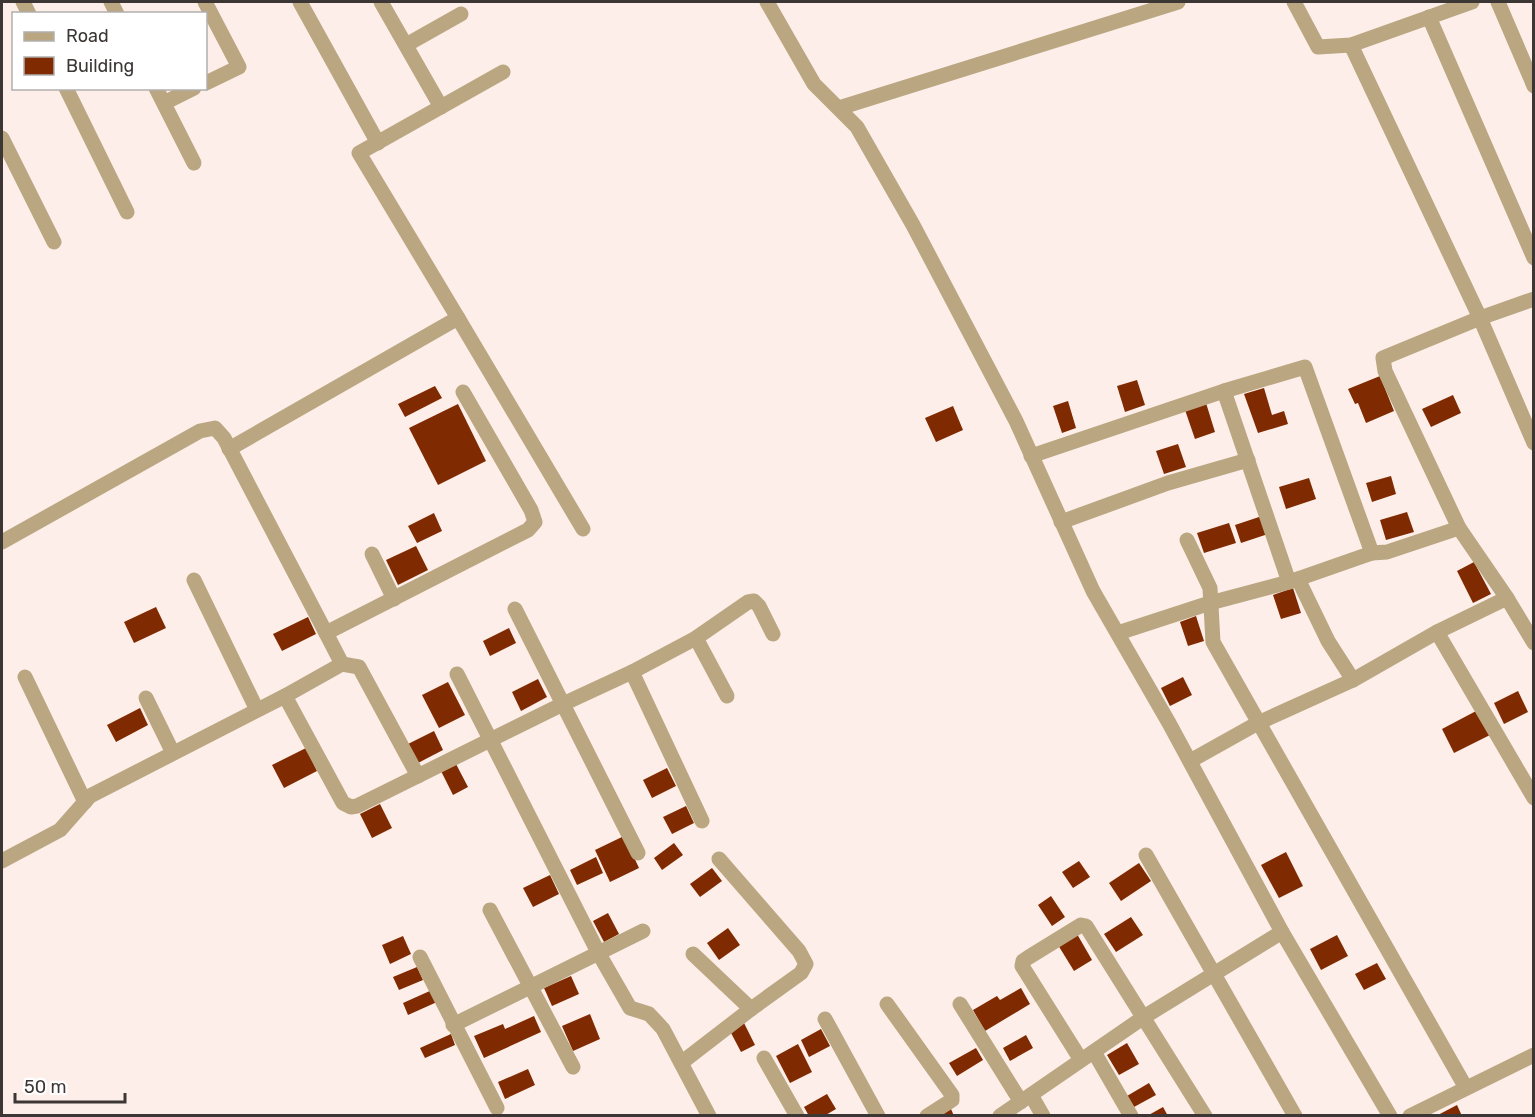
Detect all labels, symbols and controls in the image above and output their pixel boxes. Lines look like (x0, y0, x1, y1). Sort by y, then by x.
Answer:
legend (12, 12, 207, 90)
text: Road (66, 25, 109, 47)
text: Building (66, 55, 134, 77)
scale bar (15, 1066, 124, 1104)
text: 50 m (24, 1076, 67, 1098)

